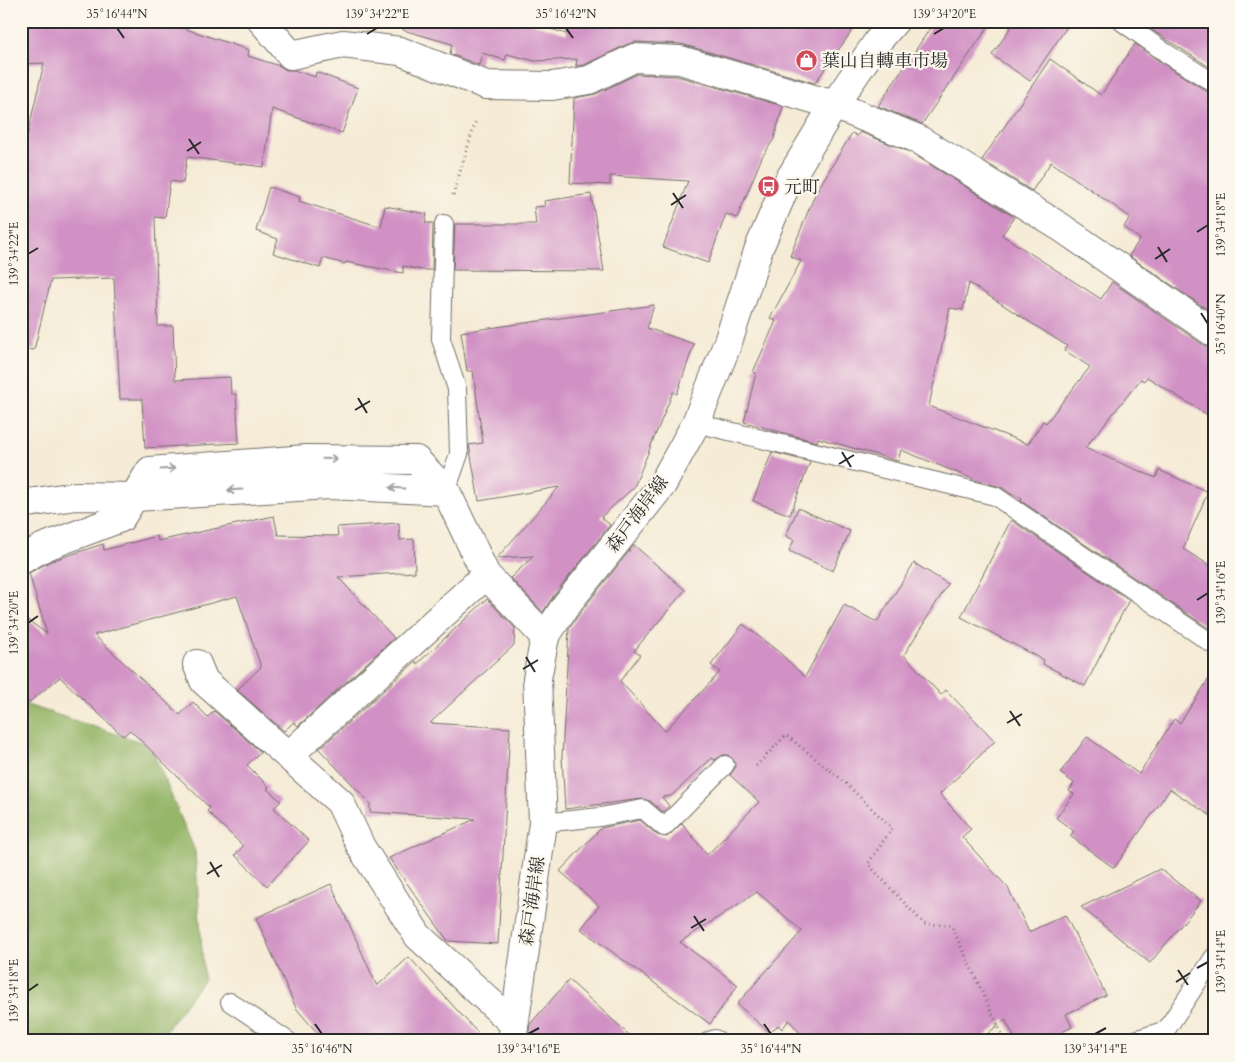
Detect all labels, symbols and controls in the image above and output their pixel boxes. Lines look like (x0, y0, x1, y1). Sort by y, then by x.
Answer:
text: 35°16'44"N (87, 6, 148, 22)
text: 139°34'22"E (345, 6, 409, 22)
text: 35°16'42"N (536, 6, 597, 22)
text: 139°34'20"E (912, 6, 976, 22)
shop icon: 葉山自轉車市場 (794, 49, 818, 73)
place label: 葉山自轉車市場 (822, 49, 948, 74)
bus stop icon: 元町 (756, 175, 780, 199)
place label: 元町 (784, 175, 820, 200)
text: 139°34'18"E (1213, 193, 1229, 257)
text: 139°34'22"E (6, 222, 22, 286)
text: 35°16'40"N (1213, 293, 1229, 354)
one-way arrow (322, 454, 338, 464)
one-way arrow (160, 465, 176, 474)
street label: 森戸海岸線 (600, 471, 674, 558)
one-way arrow (389, 484, 405, 493)
one-way arrow (227, 486, 243, 495)
text: 139°34'16"E (1213, 561, 1229, 625)
text: 139°34'20"E (6, 591, 22, 655)
street label: 森戸海岸線 (514, 855, 551, 947)
text: 139°34'14"E (1213, 930, 1229, 994)
text: 139°34'18"E (6, 959, 22, 1023)
text: 35°16'46"N (292, 1041, 353, 1057)
text: 139°34'16"E (496, 1041, 560, 1057)
text: 35°16'44"N (741, 1041, 802, 1057)
text: 139°34'14"E (1063, 1041, 1127, 1057)

